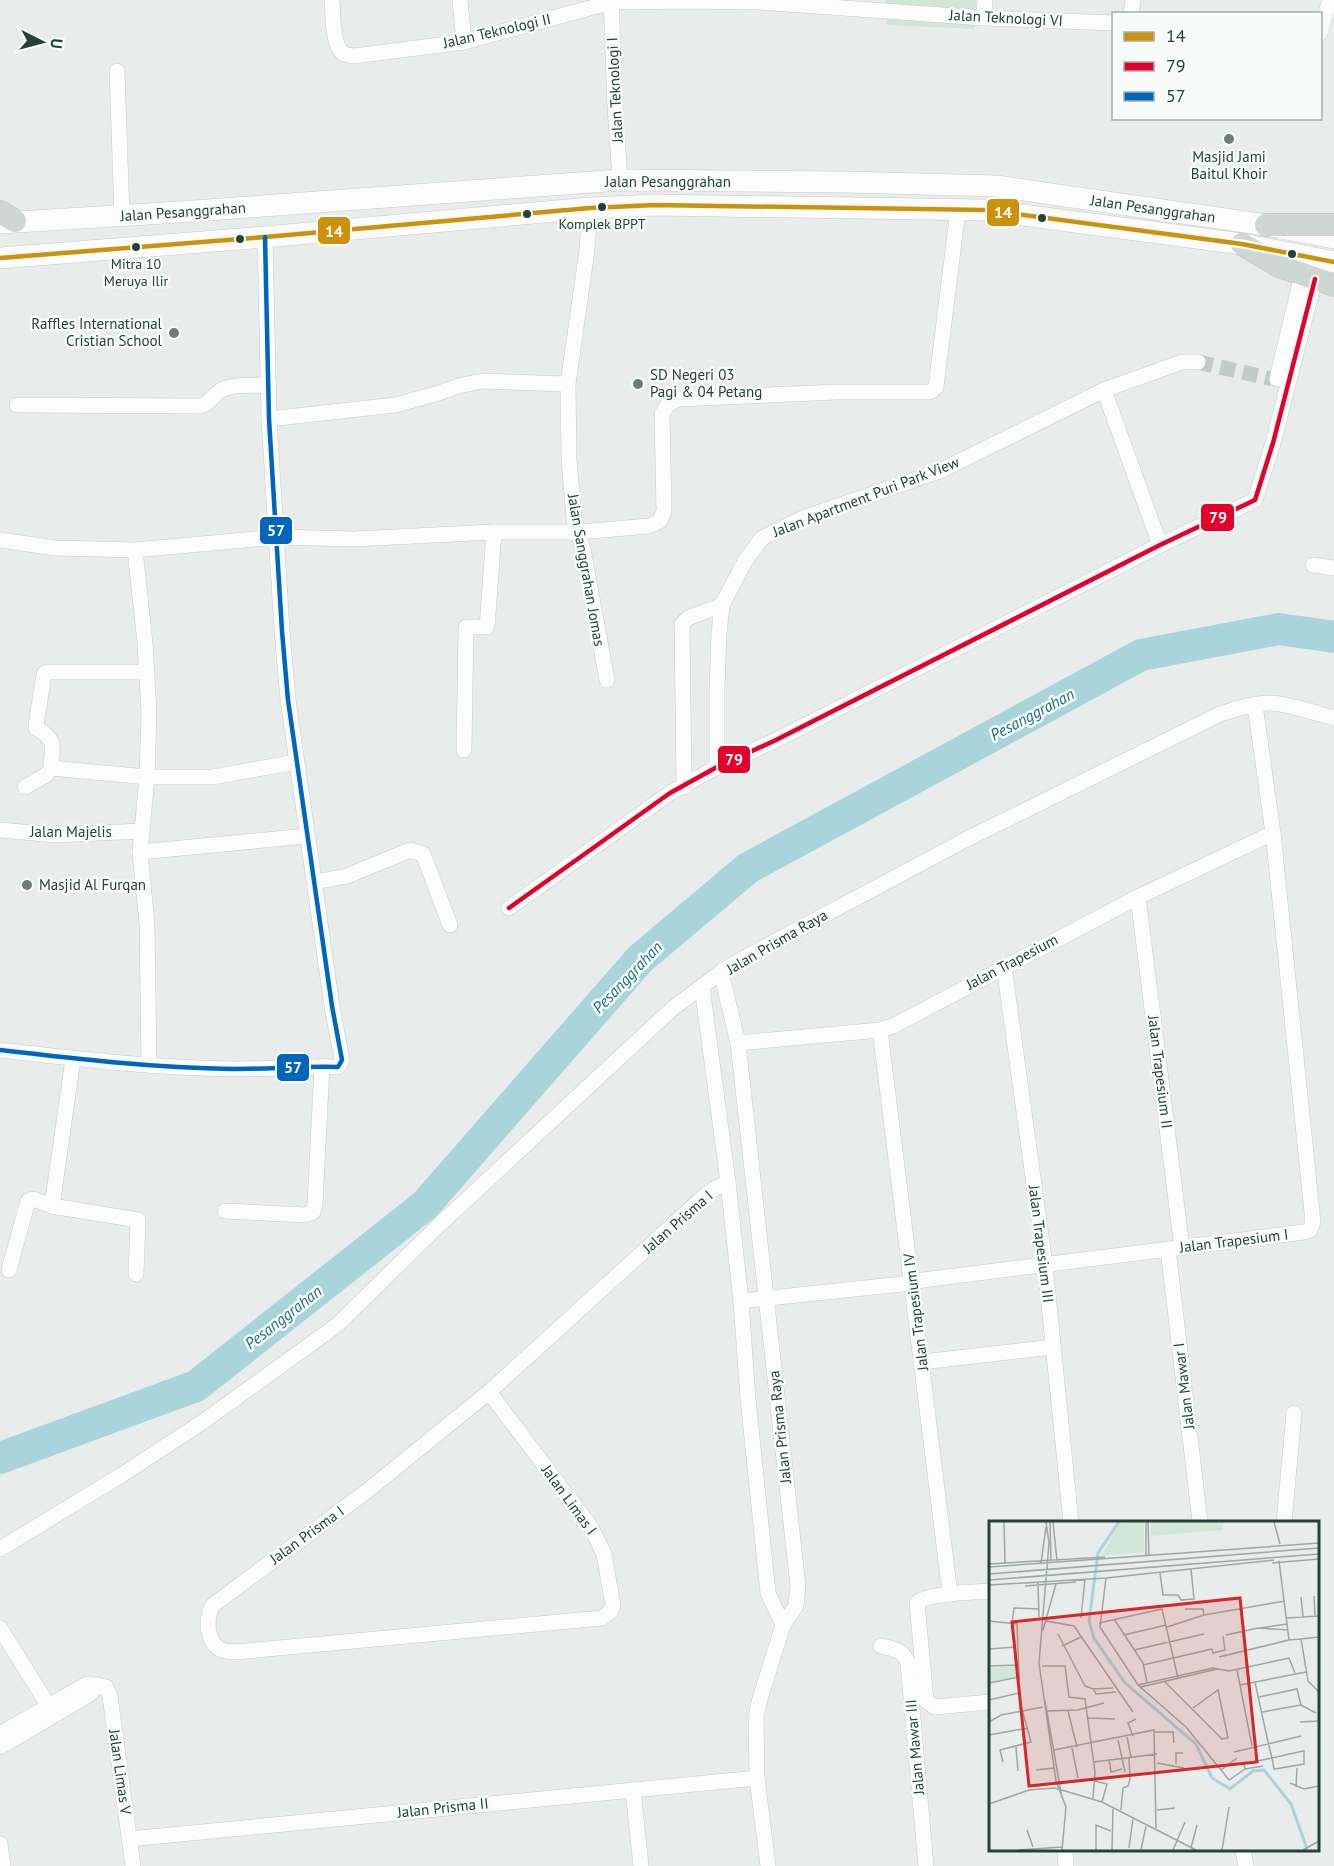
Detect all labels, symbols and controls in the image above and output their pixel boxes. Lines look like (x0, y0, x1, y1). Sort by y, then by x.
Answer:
street label: Jalan Teknologi VI (948, 5, 1063, 30)
street label: Jalan Teknologi II (440, 9, 553, 52)
north arrow (12, 12, 72, 72)
legend (1112, 12, 1322, 120)
text: 14 (1166, 24, 1186, 47)
street label: Jalan Teknologi I (602, 37, 627, 144)
text: U (46, 38, 67, 50)
text: 79 (1166, 54, 1186, 77)
text: 57 (1166, 84, 1186, 107)
marker: Masjid Jami Baitul Khoir (1222, 132, 1236, 146)
place label: Masjid Jami Baitul Khoir (1191, 147, 1267, 183)
street label: Jalan Pesanggrahan (604, 172, 731, 191)
street label: Jalan Pesanggrahan (1088, 190, 1217, 227)
street label: Jalan Pesanggrahan (119, 198, 246, 225)
line badge: 14 (986, 198, 1020, 227)
marker: Komplek BPPT (596, 201, 608, 213)
text: 14 (994, 202, 1012, 222)
unlabelled marker (521, 208, 533, 220)
unlabelled marker (1036, 212, 1048, 224)
place label: Komplek BPPT (559, 215, 646, 233)
line badge: 14 (317, 216, 351, 245)
text: 14 (325, 221, 343, 241)
unlabelled marker (234, 233, 246, 245)
marker: Mitra 10 Meruya Ilir (130, 241, 142, 253)
unlabelled marker (1286, 248, 1298, 260)
place label: Mitra 10 Meruya Ilir (104, 255, 168, 290)
place label: Raffles International Cristian School (31, 314, 163, 350)
marker: Raffles International Cristian School (167, 326, 181, 340)
place label: SD Negeri 03 Pagi & 04 Petang (650, 365, 762, 401)
marker: SD Negeri 03 Pagi & 04 Petang (631, 377, 645, 391)
street label: Jalan Apartment Puri Park View (769, 452, 962, 541)
street label: Jalan Sanggrahan Jomas (564, 491, 609, 648)
line badge: 79 (1200, 503, 1235, 532)
text: 79 (1209, 507, 1227, 527)
line badge: 57 (259, 516, 293, 545)
text: 57 (267, 520, 285, 540)
water label: Pesanggrahan (987, 684, 1077, 744)
line badge: 79 (717, 745, 751, 774)
text: 79 (725, 749, 743, 769)
street label: Jalan Majelis (29, 822, 112, 841)
place label: Masjid Al Furqan (39, 875, 146, 894)
marker: Masjid Al Furqan (20, 878, 34, 892)
street label: Jalan Prisma Raya (722, 905, 831, 979)
street label: Jalan Trapesium (962, 929, 1061, 994)
water label: Pesanggrahan (588, 937, 666, 1017)
street label: Jalan Trapesium II (1144, 1013, 1177, 1130)
line badge: 57 (276, 1053, 310, 1082)
text: 57 (284, 1057, 302, 1077)
street label: Jalan Trapesium III (1025, 1183, 1058, 1304)
street label: Jalan Prisma I (638, 1186, 717, 1258)
street label: Jalan Trapesium I (1178, 1224, 1289, 1257)
street label: Jalan Trapesium IV (899, 1252, 932, 1373)
water label: Pesanggrahan (241, 1281, 325, 1353)
street label: Jalan Mawar I (1169, 1342, 1198, 1431)
street label: Jalan Prisma Raya (764, 1370, 795, 1485)
street label: Jalan Limas I (537, 1460, 601, 1538)
street label: Jalan Prisma I (265, 1501, 348, 1568)
inset map (989, 1521, 1319, 1851)
street label: Jalan Mawar III (901, 1698, 928, 1797)
street label: Jalan Limas V (105, 1727, 136, 1816)
street label: Jalan Prisma II (395, 1793, 489, 1822)

